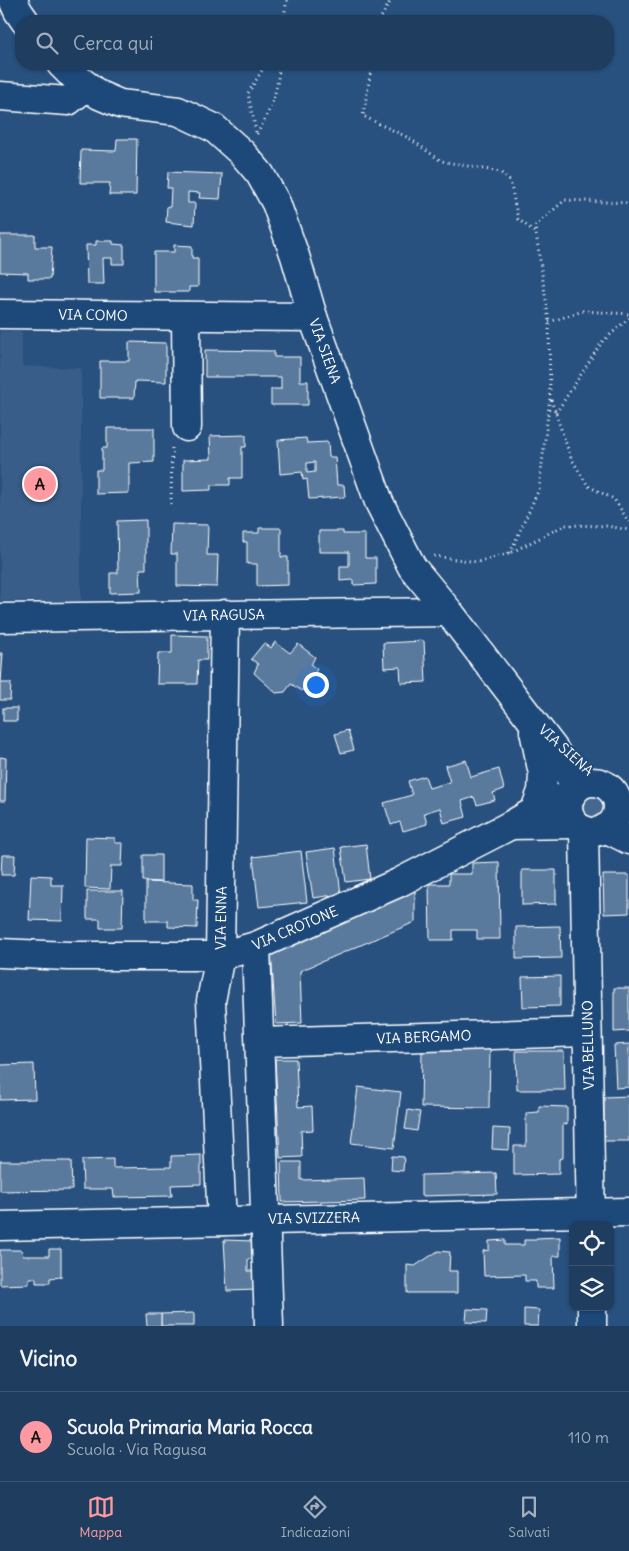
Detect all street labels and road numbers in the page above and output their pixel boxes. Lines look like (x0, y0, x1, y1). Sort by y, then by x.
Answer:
street label: VIA COMO (58, 305, 128, 325)
street label: VIA SIENA (305, 316, 345, 386)
street label: VIA RAGUSA (183, 605, 265, 625)
street label: VIA SIENA (535, 721, 597, 779)
street label: VIA ENNA (211, 886, 231, 950)
street label: VIA CROTONE (249, 902, 341, 954)
street label: VIA BELLUNO (578, 1000, 598, 1090)
street label: VIA BERGAMO (376, 1026, 472, 1048)
street label: VIA SVIZZERA (268, 1208, 360, 1228)

